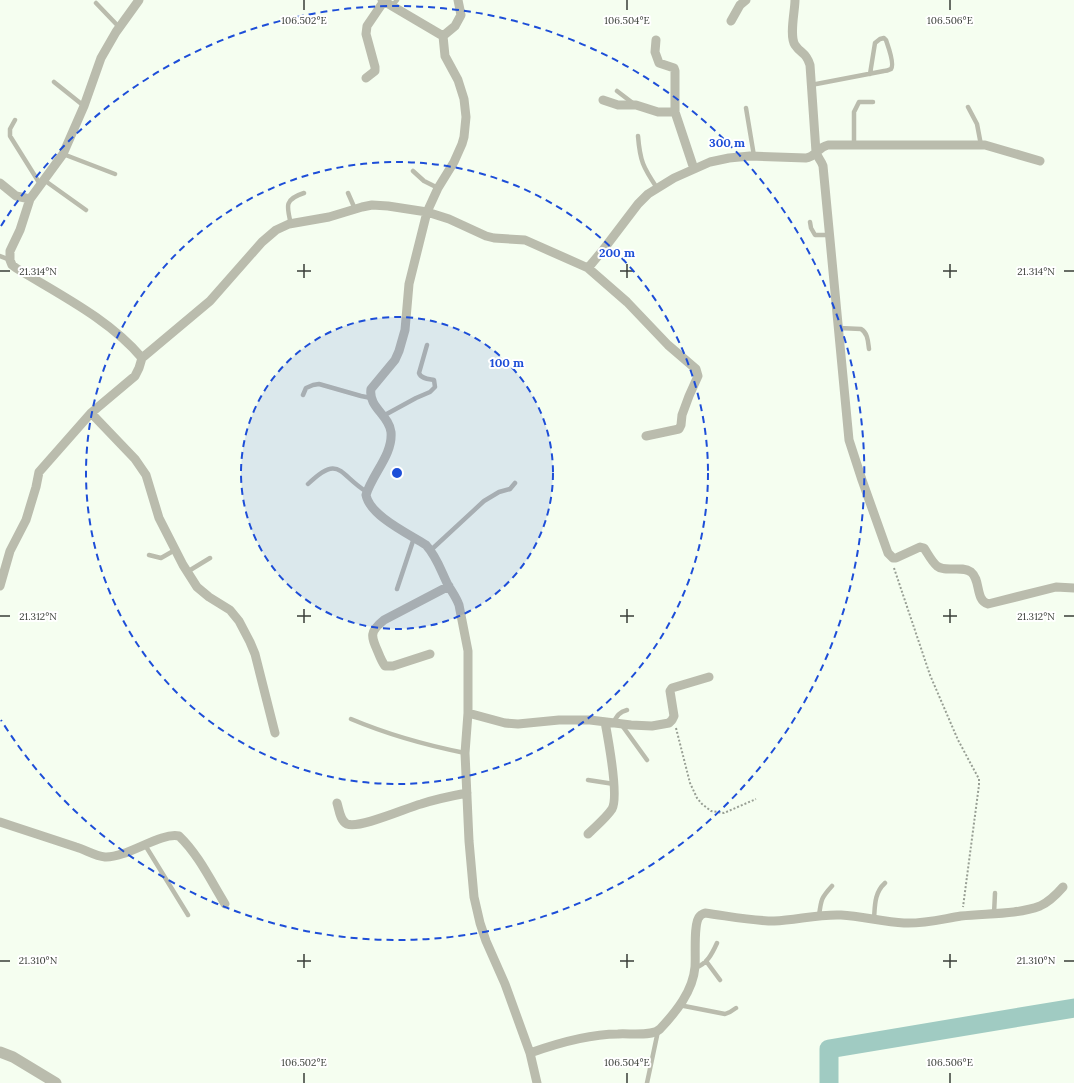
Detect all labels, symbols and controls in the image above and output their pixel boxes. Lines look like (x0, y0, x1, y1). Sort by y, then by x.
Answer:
text: 106.502°E (281, 14, 327, 27)
text: 106.504°E (604, 14, 650, 27)
text: 106.506°E (927, 14, 973, 27)
text: 300 m (709, 135, 745, 150)
text: 200 m (599, 245, 635, 260)
text: 21.314°N (19, 265, 57, 278)
text: 21.314°N (1017, 265, 1055, 278)
text: 100 m (490, 355, 524, 370)
centre of rings (390, 466, 404, 480)
text: 21.312°N (19, 610, 57, 623)
text: 21.312°N (1017, 610, 1055, 623)
text: 21.310°N (19, 954, 58, 967)
text: 21.310°N (1017, 954, 1056, 967)
text: 106.502°E (281, 1056, 327, 1069)
text: 106.504°E (604, 1056, 650, 1069)
text: 106.506°E (927, 1056, 973, 1069)

